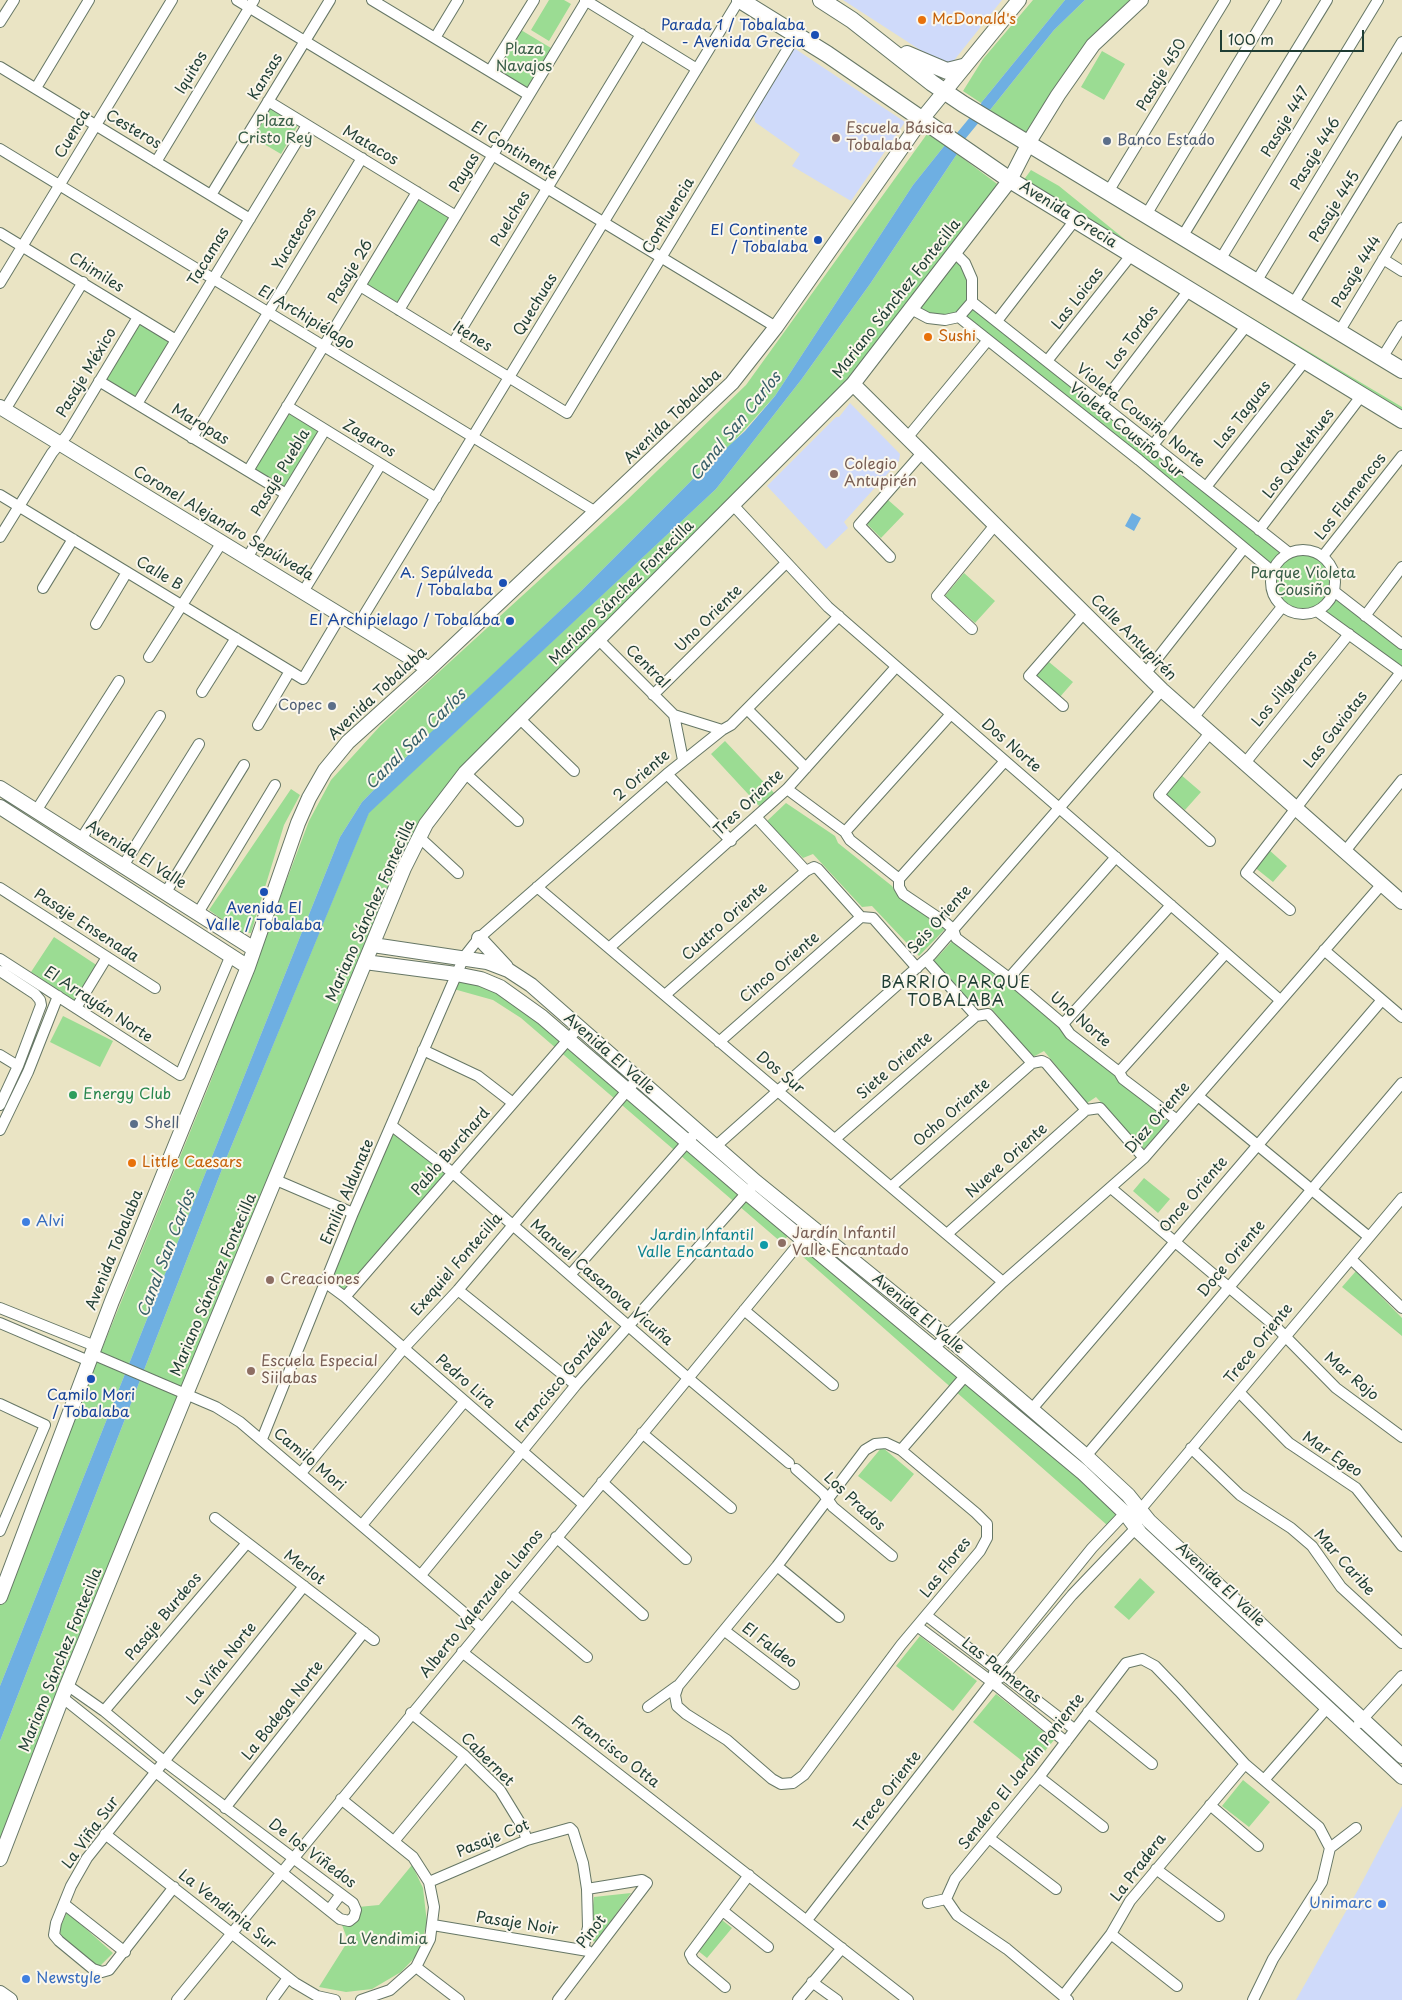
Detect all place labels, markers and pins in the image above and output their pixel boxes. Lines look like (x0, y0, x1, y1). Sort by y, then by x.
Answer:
place label: McDonald's (932, 11, 1016, 29)
marker: McDonald's (916, 14, 928, 26)
place label: Parada 1 / Tobalaba - Avenida Grecia (661, 17, 805, 52)
marker: Parada 1 / Tobalaba - Avenida Grecia (809, 29, 821, 41)
place label: Escuela Básica Tobalaba (846, 120, 953, 155)
marker: Escuela Básica Tobalaba (830, 132, 842, 144)
place label: Banco Estado (1117, 132, 1215, 150)
marker: Banco Estado (1101, 135, 1113, 147)
place label: El Continente / Tobalaba (710, 222, 808, 257)
marker: El Continente / Tobalaba (812, 234, 824, 246)
place label: Sushi (938, 328, 976, 346)
marker: Sushi (922, 331, 934, 343)
place label: Colegio Antupirén (844, 456, 917, 491)
marker: Colegio Antupirén (828, 468, 840, 480)
place label: A. Sepúlveda / Tobalaba (400, 565, 493, 600)
marker: A. Sepúlveda / Tobalaba (497, 577, 509, 589)
place label: El Archipielago / Tobalaba (309, 612, 500, 630)
marker: El Archipielago / Tobalaba (504, 615, 516, 627)
place label: Copec (278, 697, 322, 715)
marker: Copec (326, 700, 338, 712)
marker: Avenida El Valle / Tobalaba (258, 886, 270, 898)
place label: Avenida El Valle / Tobalaba (206, 900, 322, 935)
place label: Energy Club (83, 1086, 171, 1104)
marker: Energy Club (67, 1089, 79, 1101)
place label: Shell (144, 1115, 179, 1133)
marker: Shell (128, 1118, 140, 1130)
place label: Little Caesars (142, 1154, 242, 1172)
marker: Little Caesars (126, 1157, 138, 1169)
place label: Alvi (36, 1213, 64, 1231)
marker: Alvi (20, 1216, 32, 1228)
place label: Jardín Infantil Valle Encantado (792, 1225, 909, 1260)
place label: Jardin Infantil Valle Encantado (637, 1227, 754, 1262)
marker: Jardín Infantil Valle Encantado (776, 1237, 788, 1249)
marker: Jardin Infantil Valle Encantado (758, 1239, 770, 1251)
place label: Creaciones (280, 1271, 360, 1289)
marker: Creaciones (264, 1274, 276, 1286)
place label: Escuela Especial Siilabas (261, 1353, 378, 1388)
marker: Escuela Especial Siilabas (245, 1365, 257, 1377)
marker: Camilo Mori / Tobalaba (85, 1373, 97, 1385)
place label: Camilo Mori / Tobalaba (47, 1387, 135, 1422)
place label: Unimarc (1309, 1895, 1372, 1913)
marker: Unimarc (1376, 1898, 1388, 1910)
place label: Newstyle (36, 1970, 101, 1988)
marker: Newstyle (20, 1973, 32, 1985)

